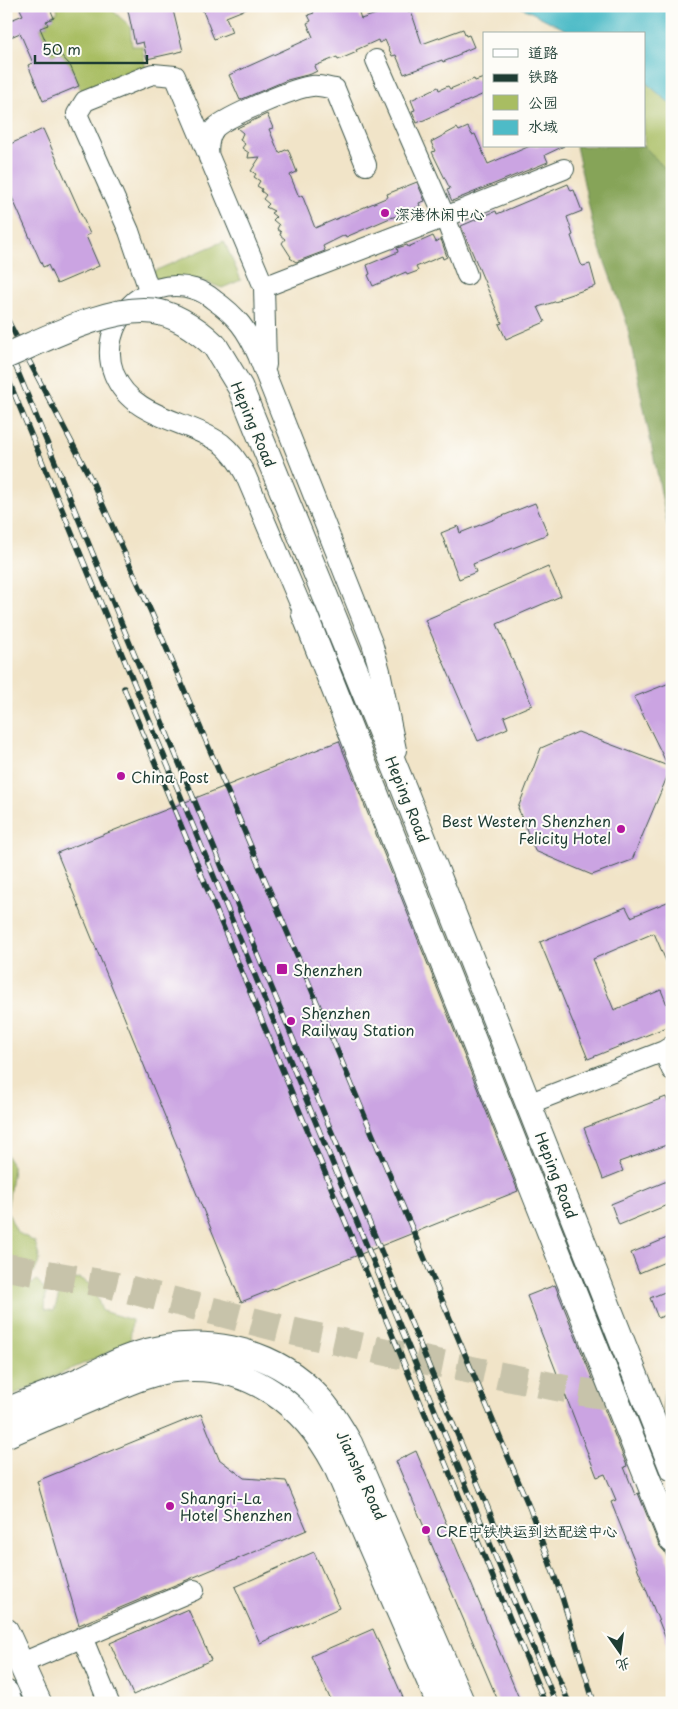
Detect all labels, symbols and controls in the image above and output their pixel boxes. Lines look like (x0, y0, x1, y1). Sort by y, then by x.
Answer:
scale bar (35, 32, 148, 64)
legend (483, 32, 646, 148)
text: 50 m (42, 37, 81, 60)
text: 道路 (528, 40, 558, 63)
text: 铁路 (528, 64, 558, 87)
text: 公园 (528, 90, 558, 113)
text: 水域 (528, 114, 558, 137)
place label: 深港休闲中心 (395, 202, 485, 225)
marker: 深港休闲中心 (379, 207, 391, 219)
street label: Heping Road (226, 377, 282, 471)
street label: Heping Road (380, 752, 436, 846)
place label: China Post (131, 765, 209, 788)
marker: China Post (115, 770, 127, 782)
place label: Best Western Shenzhen Felicity Hotel (441, 809, 611, 849)
marker: Best Western Shenzhen Felicity Hotel (615, 823, 627, 835)
place label: Shenzhen (293, 958, 362, 981)
marker: Shenzhen (275, 962, 289, 976)
place label: Shenzhen Railway Station (301, 1001, 414, 1041)
marker: Shenzhen Railway Station (285, 1015, 297, 1027)
street label: Heping Road (530, 1128, 584, 1222)
street label: Jianshe Road (331, 1426, 393, 1524)
place label: Shangri-La Hotel Shenzhen (180, 1486, 292, 1526)
marker: Shangri-La Hotel Shenzhen (164, 1500, 176, 1512)
place label: CRE中铁快运到达配送中心 (436, 1519, 618, 1542)
marker: CRE中铁快运到达配送中心 (420, 1524, 432, 1536)
north arrow (596, 1626, 646, 1676)
text: 北 (614, 1653, 633, 1677)

